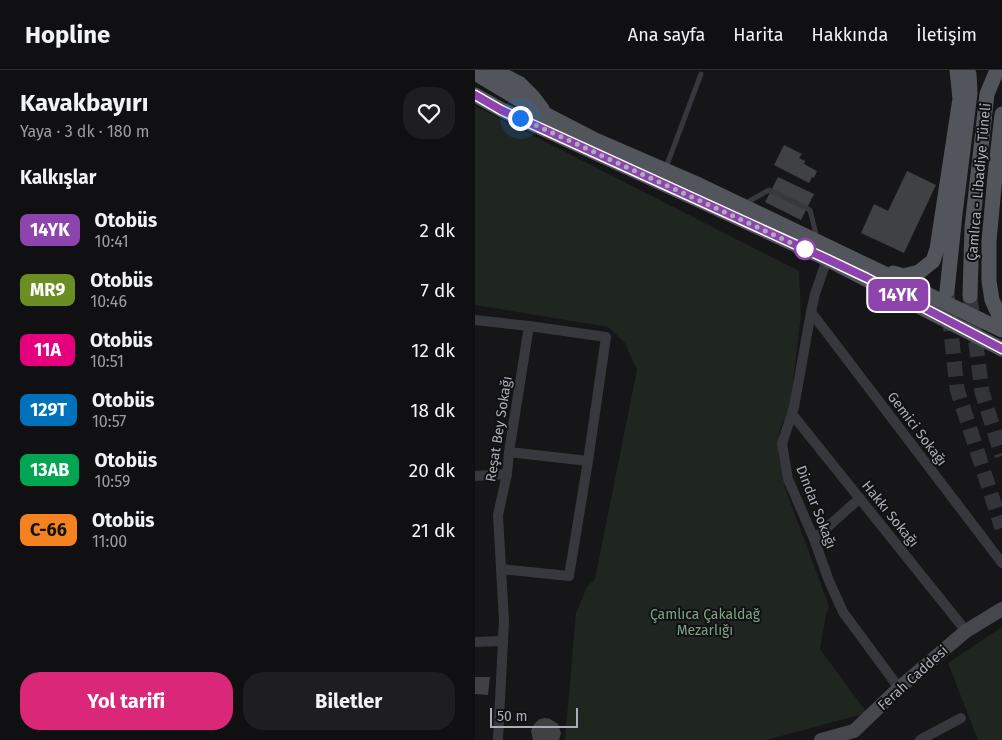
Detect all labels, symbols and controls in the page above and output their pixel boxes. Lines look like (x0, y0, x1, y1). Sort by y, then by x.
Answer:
text: Hopline (25, 21, 110, 49)
text: Ana sayfa (628, 24, 705, 46)
text: Harita (733, 24, 784, 46)
text: Hakkında (812, 24, 888, 46)
text: İletişim (916, 24, 977, 46)
button: heart (403, 87, 455, 139)
text: Kavakbayırı (20, 89, 148, 117)
street label: Çamlıca - Libadiye Tüneli (964, 102, 994, 262)
your location (508, 106, 533, 131)
text: Yaya · 3 dk · 180 m (20, 122, 150, 141)
text: Kalkışlar (20, 166, 96, 189)
text: Otobüs (95, 209, 157, 232)
text: 14YK (30, 219, 70, 241)
text: 2 dk (419, 219, 455, 242)
text: 10:41 (95, 232, 129, 251)
unlabelled marker (794, 238, 816, 260)
text: Otobüs (90, 269, 153, 292)
text: MR9 (30, 279, 65, 301)
text: 7 dk (420, 279, 455, 302)
line badge: 14YK (863, 279, 933, 311)
text: 14YK (878, 284, 918, 306)
text: 10:46 (90, 292, 127, 311)
text: Otobüs (90, 329, 153, 352)
text: 11A (34, 339, 61, 361)
text: 12 dk (411, 339, 455, 362)
text: 10:51 (90, 352, 124, 371)
street label: Reşat Bey Sokağı (482, 375, 516, 483)
text: Otobüs (92, 389, 155, 412)
street label: Gemici Sokağı (884, 389, 950, 469)
text: 129T (30, 399, 67, 421)
text: 18 dk (410, 399, 455, 422)
text: 10:57 (92, 412, 126, 431)
text: Otobüs (94, 449, 157, 472)
text: 13AB (30, 459, 69, 481)
text: 20 dk (409, 459, 455, 482)
street label: Dindar Sokağı (792, 463, 840, 551)
text: 10:59 (94, 472, 130, 491)
street label: Hakkı Sokağı (858, 477, 922, 551)
text: Otobüs (92, 509, 155, 532)
text: C-66 (30, 519, 67, 541)
text: 21 dk (412, 519, 455, 542)
text: 11:00 (92, 532, 127, 551)
park label: Çamlıca Çakaldağ Mezarlığı (650, 606, 761, 639)
street label: Ferah Caddesi (874, 642, 952, 714)
button: Yol tarifi (20, 672, 233, 730)
button: Biletler (243, 672, 455, 730)
scale bar (490, 705, 577, 728)
text: 50 m (497, 708, 528, 725)

